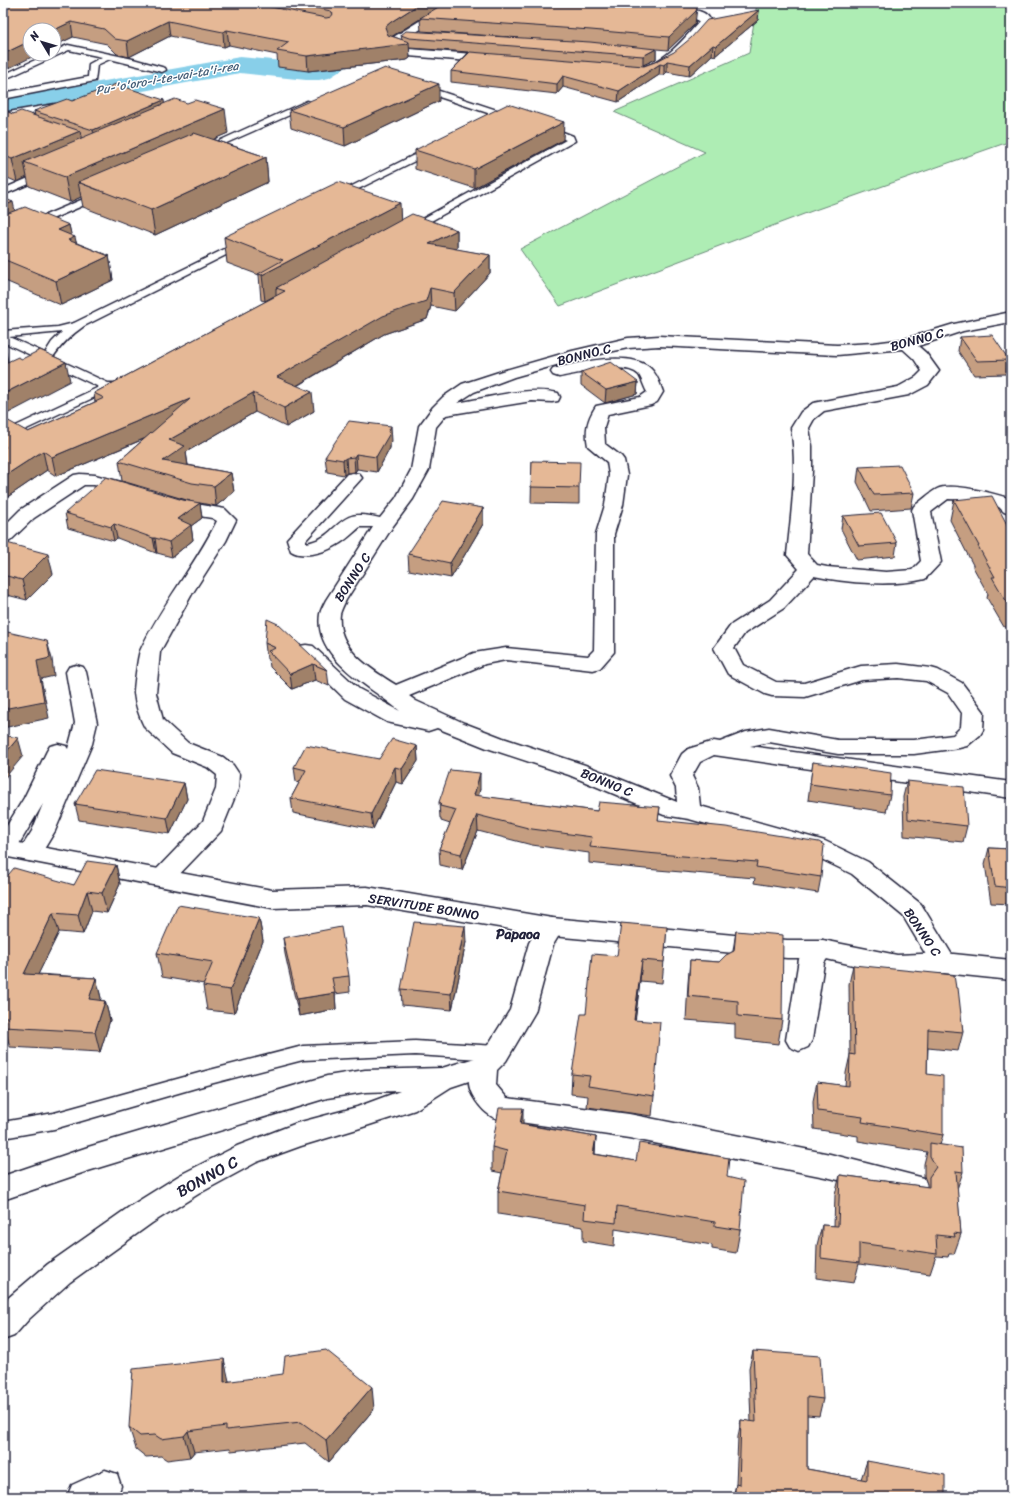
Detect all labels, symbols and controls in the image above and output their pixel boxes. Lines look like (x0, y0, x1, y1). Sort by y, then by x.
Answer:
north arrow (22, 22, 62, 62)
text: N (24, 27, 45, 46)
water label: Pu-'o'oro-i-te-vai-ta'i-rea (94, 54, 241, 101)
street label: BONNO C (888, 321, 947, 358)
street label: BONNO C (555, 337, 614, 372)
street label: BONNO C (328, 548, 377, 607)
street label: BONNO C (577, 762, 637, 803)
street label: SERVITUDE BONNO (367, 886, 481, 927)
street label: BONNO C (898, 903, 947, 961)
district label: Papaoa (496, 922, 540, 947)
street label: BONNO C (171, 1147, 244, 1205)

